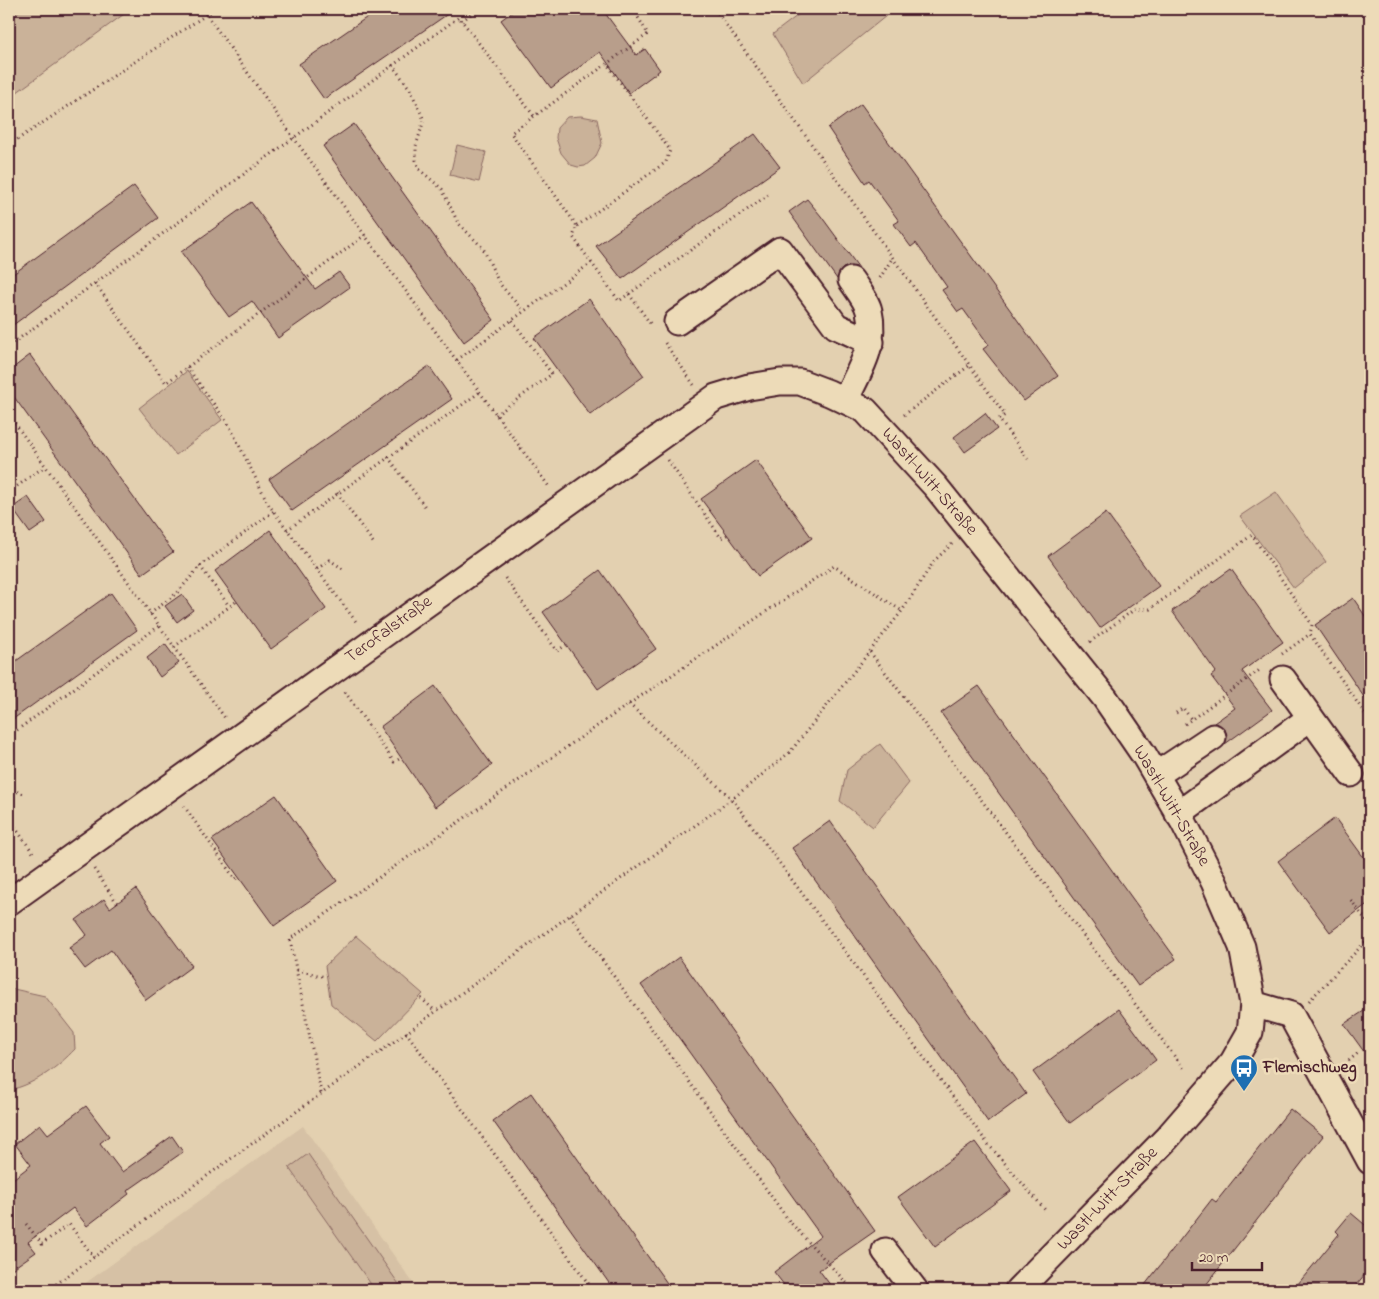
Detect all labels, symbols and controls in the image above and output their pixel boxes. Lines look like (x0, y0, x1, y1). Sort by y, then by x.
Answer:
street label: Wastl-Witt-Straße (875, 422, 984, 543)
street label: Terofalstraße (340, 589, 439, 671)
street label: Wastl-Witt-Straße (1126, 741, 1217, 872)
bus stop icon: Flemischweg (1229, 1053, 1259, 1092)
place label: Flemischweg (1262, 1055, 1357, 1082)
street label: Wastl-Witt-Straße (1051, 1140, 1165, 1257)
scale bar (1192, 1239, 1262, 1271)
text: 20 m (1199, 1247, 1229, 1269)

